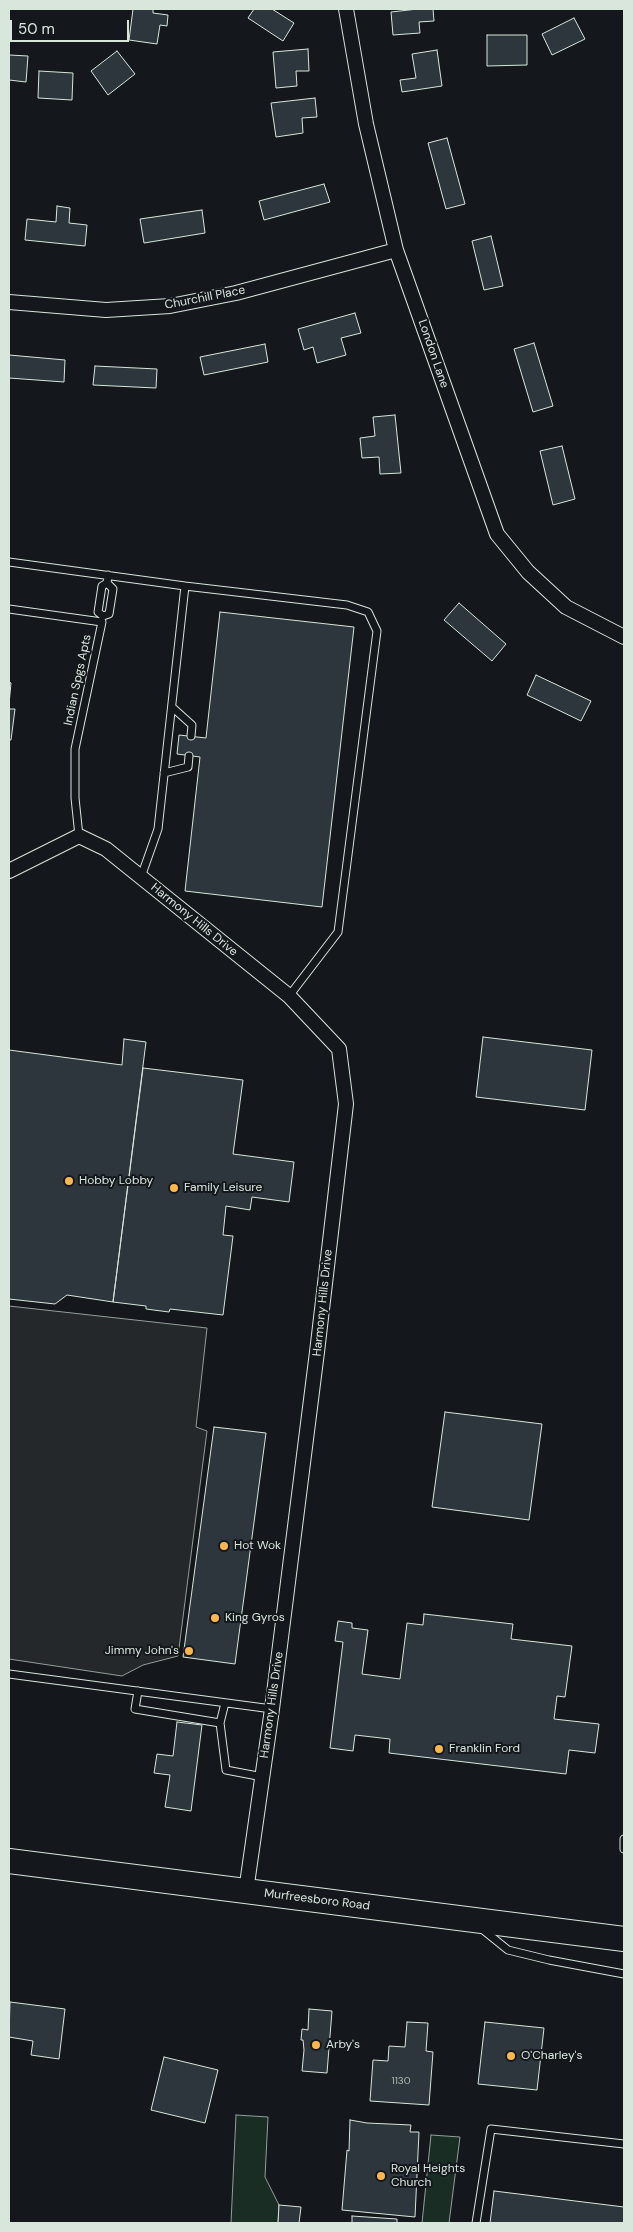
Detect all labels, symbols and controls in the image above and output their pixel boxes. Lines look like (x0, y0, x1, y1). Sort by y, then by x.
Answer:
scale bar (12, 10, 131, 42)
text: 50 m (18, 19, 55, 39)
street label: Churchill Place (164, 283, 246, 313)
street label: London Lane (415, 318, 451, 390)
street label: Indian Spgs Apts (61, 633, 95, 727)
street label: Harmony Hills Drive (148, 881, 240, 959)
place label: Hobby Lobby (79, 1174, 153, 1188)
marker: Hobby Lobby (63, 1175, 75, 1187)
place label: Family Leisure (184, 1181, 262, 1195)
marker: Family Leisure (168, 1182, 180, 1194)
street label: Harmony Hills Drive (310, 1249, 336, 1357)
place label: Hot Wok (234, 1539, 281, 1553)
marker: Hot Wok (218, 1540, 230, 1552)
place label: King Gyros (225, 1611, 285, 1625)
marker: King Gyros (209, 1612, 221, 1624)
place label: Jimmy John's (105, 1644, 179, 1658)
marker: Jimmy John's (183, 1645, 195, 1657)
street label: Harmony Hills Drive (257, 1651, 287, 1759)
place label: Franklin Ford (449, 1742, 520, 1756)
marker: Franklin Ford (433, 1743, 445, 1755)
street label: Murfreesboro Road (263, 1886, 371, 1914)
place label: Arby's (326, 2038, 360, 2052)
marker: Arby's (310, 2039, 322, 2051)
place label: O'Charley's (521, 2049, 583, 2063)
marker: O'Charley's (505, 2050, 517, 2062)
house number: 1130 (392, 2075, 410, 2087)
place label: Royal Heights Church (391, 2162, 465, 2190)
marker: Royal Heights Church (375, 2170, 387, 2182)

